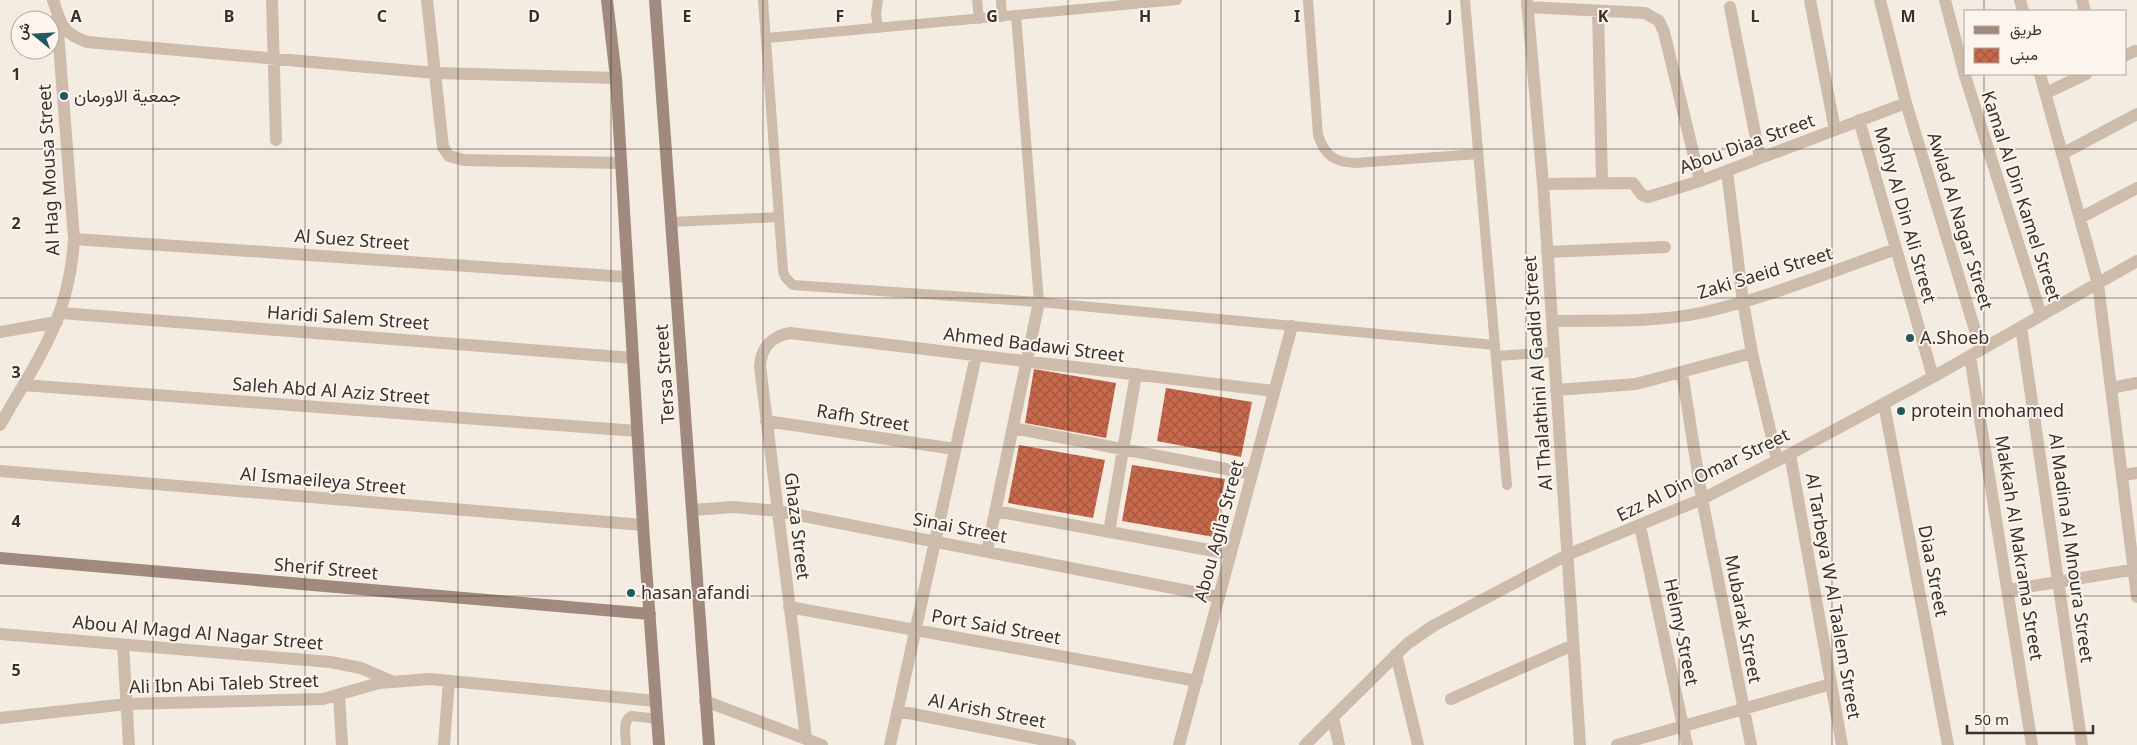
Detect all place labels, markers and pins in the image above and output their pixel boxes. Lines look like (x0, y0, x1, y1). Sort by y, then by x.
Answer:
place label: جمعية الاورمان (74, 83, 181, 107)
marker: جمعية الاورمان (58, 90, 70, 102)
place label: A.Shoeb (1920, 325, 1989, 349)
marker: A.Shoeb (1904, 332, 1916, 344)
place label: protein mohamed (1911, 398, 2064, 422)
marker: protein mohamed (1895, 405, 1907, 417)
place label: hasan afandi (641, 580, 750, 604)
marker: hasan afandi (625, 587, 637, 599)

